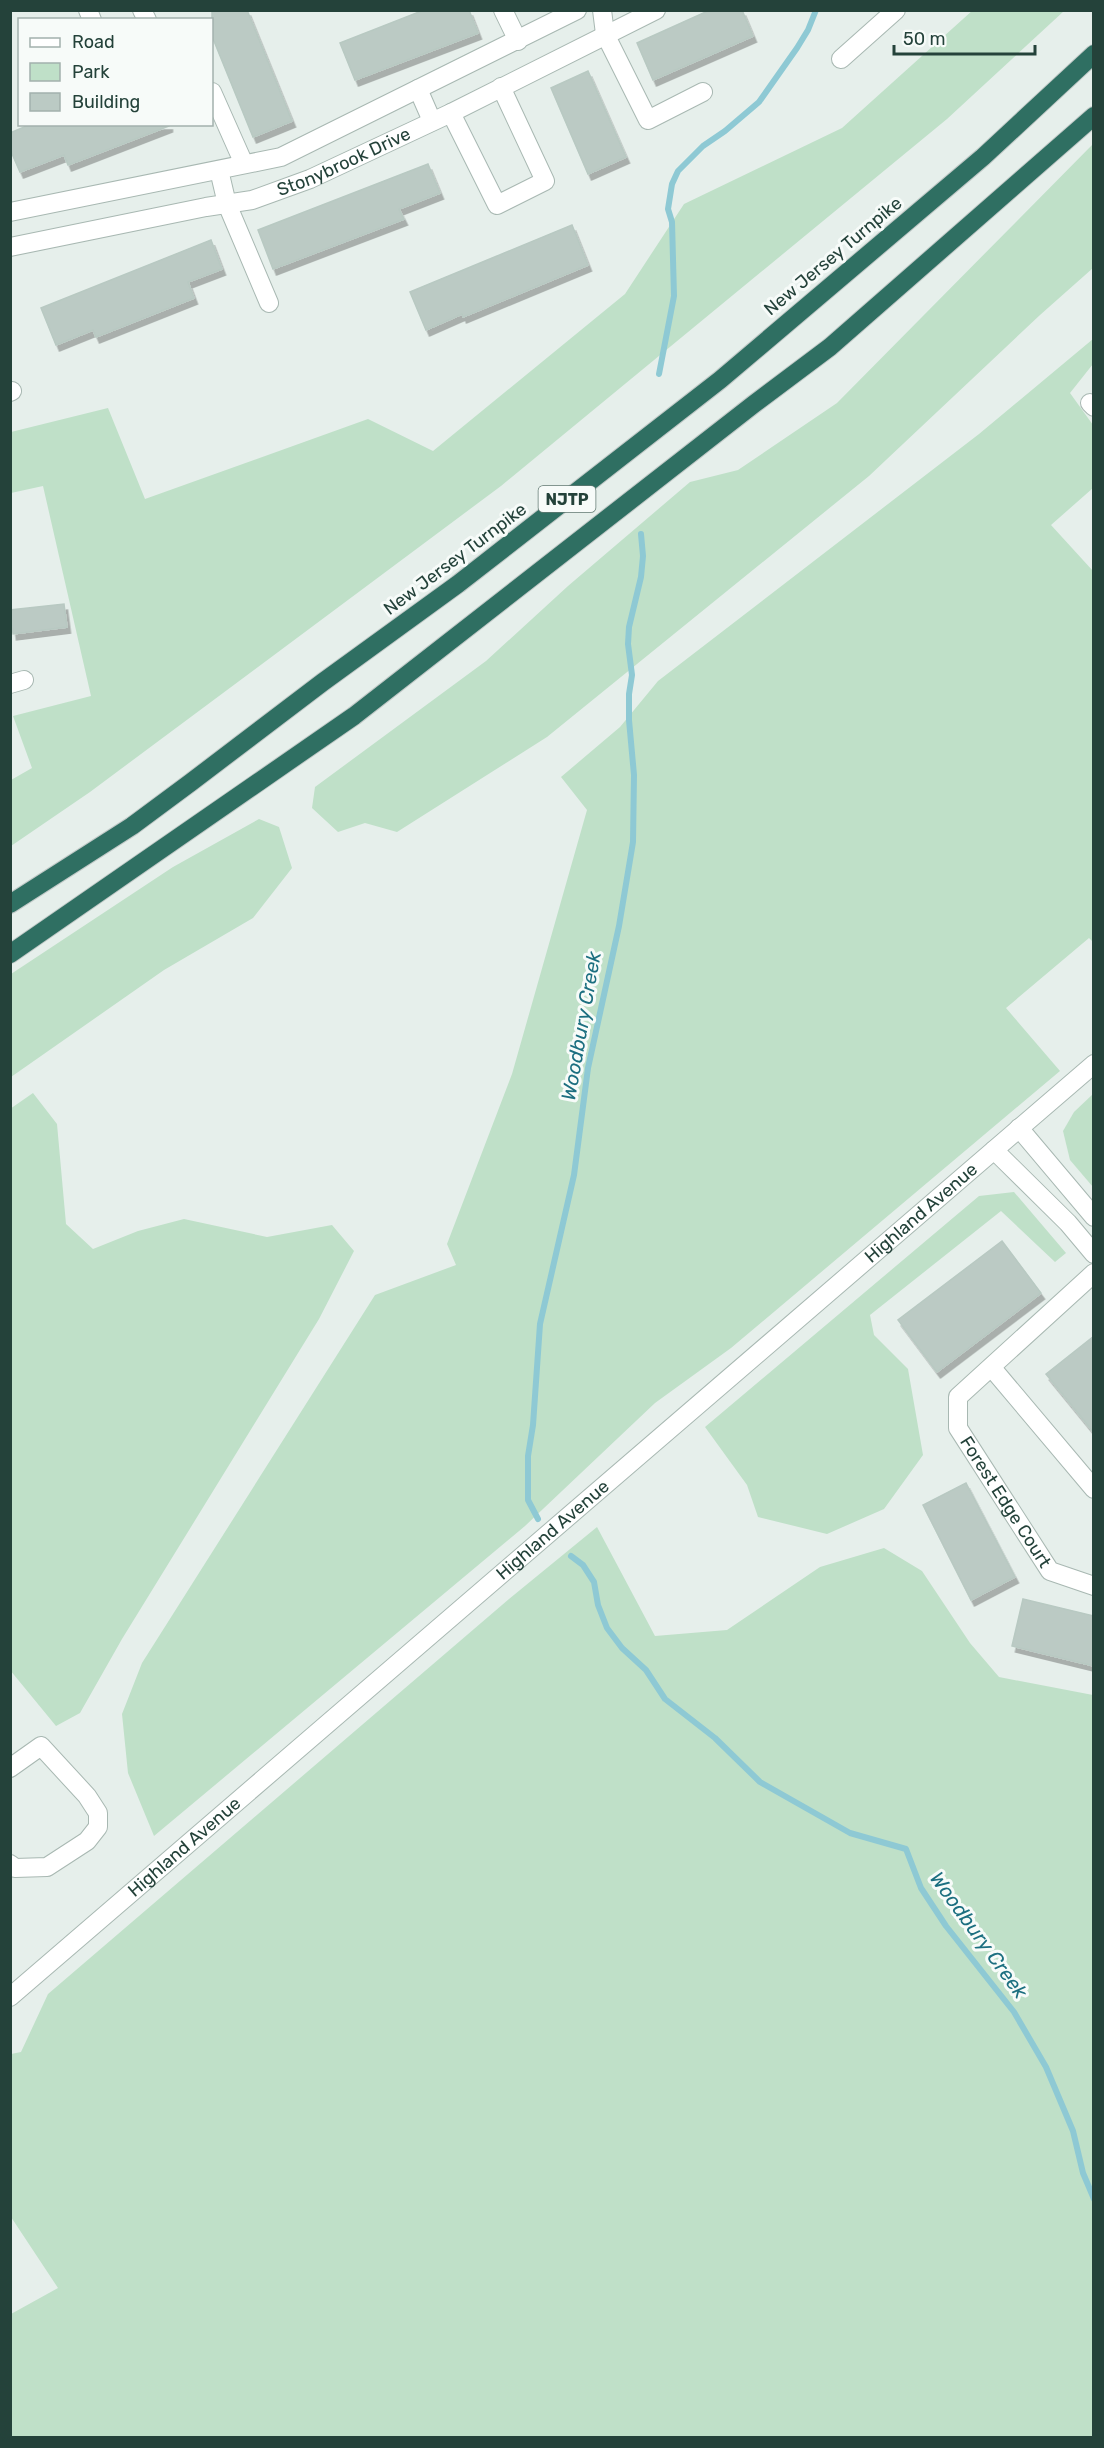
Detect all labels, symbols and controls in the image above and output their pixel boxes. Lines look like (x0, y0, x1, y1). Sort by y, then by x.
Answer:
legend (18, 18, 213, 126)
scale bar (894, 18, 1035, 56)
text: 50 m (903, 28, 946, 50)
text: Road (72, 31, 115, 53)
text: Park (72, 61, 110, 83)
text: Building (72, 91, 140, 113)
street label: Stonybrook Drive (274, 122, 414, 201)
street label: New Jersey Turnpike (760, 192, 906, 320)
road number: NJTP (538, 486, 596, 512)
street label: New Jersey Turnpike (379, 498, 531, 620)
water label: Woodbury Creek (556, 949, 606, 1102)
street label: Highland Avenue (860, 1158, 982, 1268)
street label: Forest Edge Court (955, 1432, 1056, 1572)
street label: Highland Avenue (492, 1475, 614, 1585)
street label: Highland Avenue (123, 1792, 245, 1902)
water label: Woodbury Creek (925, 1867, 1033, 2004)

